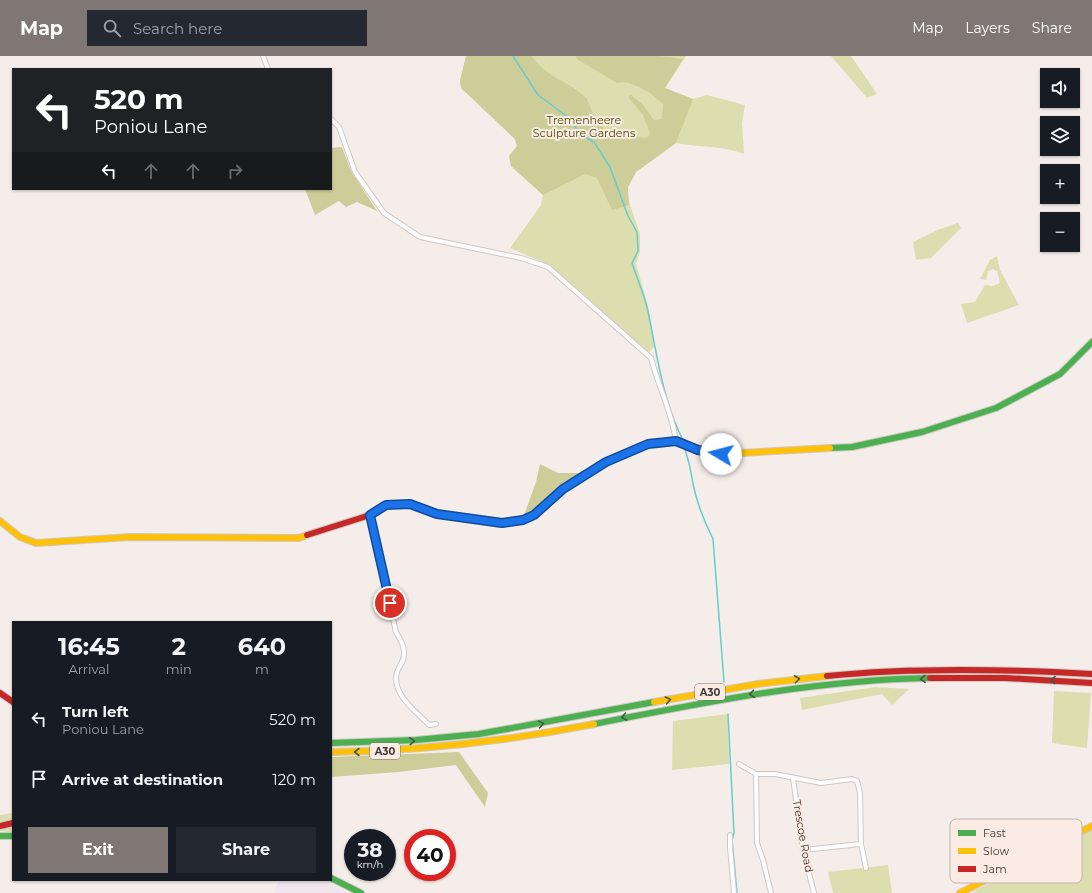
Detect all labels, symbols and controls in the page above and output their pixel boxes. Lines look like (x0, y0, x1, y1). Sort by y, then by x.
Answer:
search box (87, 10, 367, 46)
text: Map (20, 17, 63, 40)
icon: search (101, 17, 123, 39)
text: Search here (133, 19, 222, 38)
text: Map (912, 19, 943, 37)
text: Layers (965, 19, 1010, 37)
text: Share (1032, 19, 1072, 37)
map controls (1040, 68, 1080, 252)
button: sound (1040, 68, 1080, 108)
text: 520 m (94, 82, 183, 116)
icon: left (28, 84, 80, 136)
park label: Tremenheere Sculpture Gardens (533, 113, 636, 140)
text: Poniou Lane (94, 116, 207, 138)
button: layers (1040, 116, 1080, 156)
icon: left (98, 160, 120, 182)
icon: ahead (140, 160, 162, 182)
icon: ahead (182, 160, 204, 182)
icon: right (224, 160, 246, 182)
button: + (1040, 164, 1080, 204)
button: − (1040, 212, 1080, 252)
position arrow (700, 433, 742, 475)
pin (373, 586, 407, 620)
icon: arrive (379, 592, 401, 614)
text: 16:45 (58, 632, 120, 661)
text: 2 (172, 632, 186, 661)
text: 640 (238, 632, 286, 661)
text: Arrival (68, 661, 109, 677)
text: min (166, 661, 192, 677)
text: m (255, 661, 269, 677)
one-way arrow (920, 674, 926, 683)
one-way arrow (794, 675, 800, 684)
one-way arrow (1050, 676, 1056, 684)
road number: A30 (695, 684, 725, 700)
one-way arrow (749, 689, 755, 698)
one-way arrow (665, 696, 672, 705)
text: Turn left (62, 702, 129, 721)
icon: left (28, 708, 50, 730)
text: 520 m (269, 710, 316, 729)
one-way arrow (621, 713, 627, 721)
text: Poniou Lane (62, 721, 144, 737)
one-way arrow (538, 721, 544, 729)
one-way arrow (409, 737, 415, 746)
road number: A30 (370, 743, 400, 759)
one-way arrow (354, 748, 360, 756)
icon: arrive (28, 768, 50, 790)
text: Arrive at destination (62, 770, 223, 789)
text: 120 m (272, 770, 316, 789)
street label: Trescoe Road (790, 798, 816, 874)
legend (950, 819, 1082, 883)
text: Fast (983, 826, 1007, 840)
button: Exit (28, 827, 168, 873)
button: Share (176, 827, 316, 873)
speed limit sign: 40 (404, 829, 456, 881)
text: 38 (357, 838, 383, 862)
text: Slow (983, 844, 1009, 858)
text: km/h (357, 858, 383, 871)
text: Jam (982, 862, 1007, 876)

